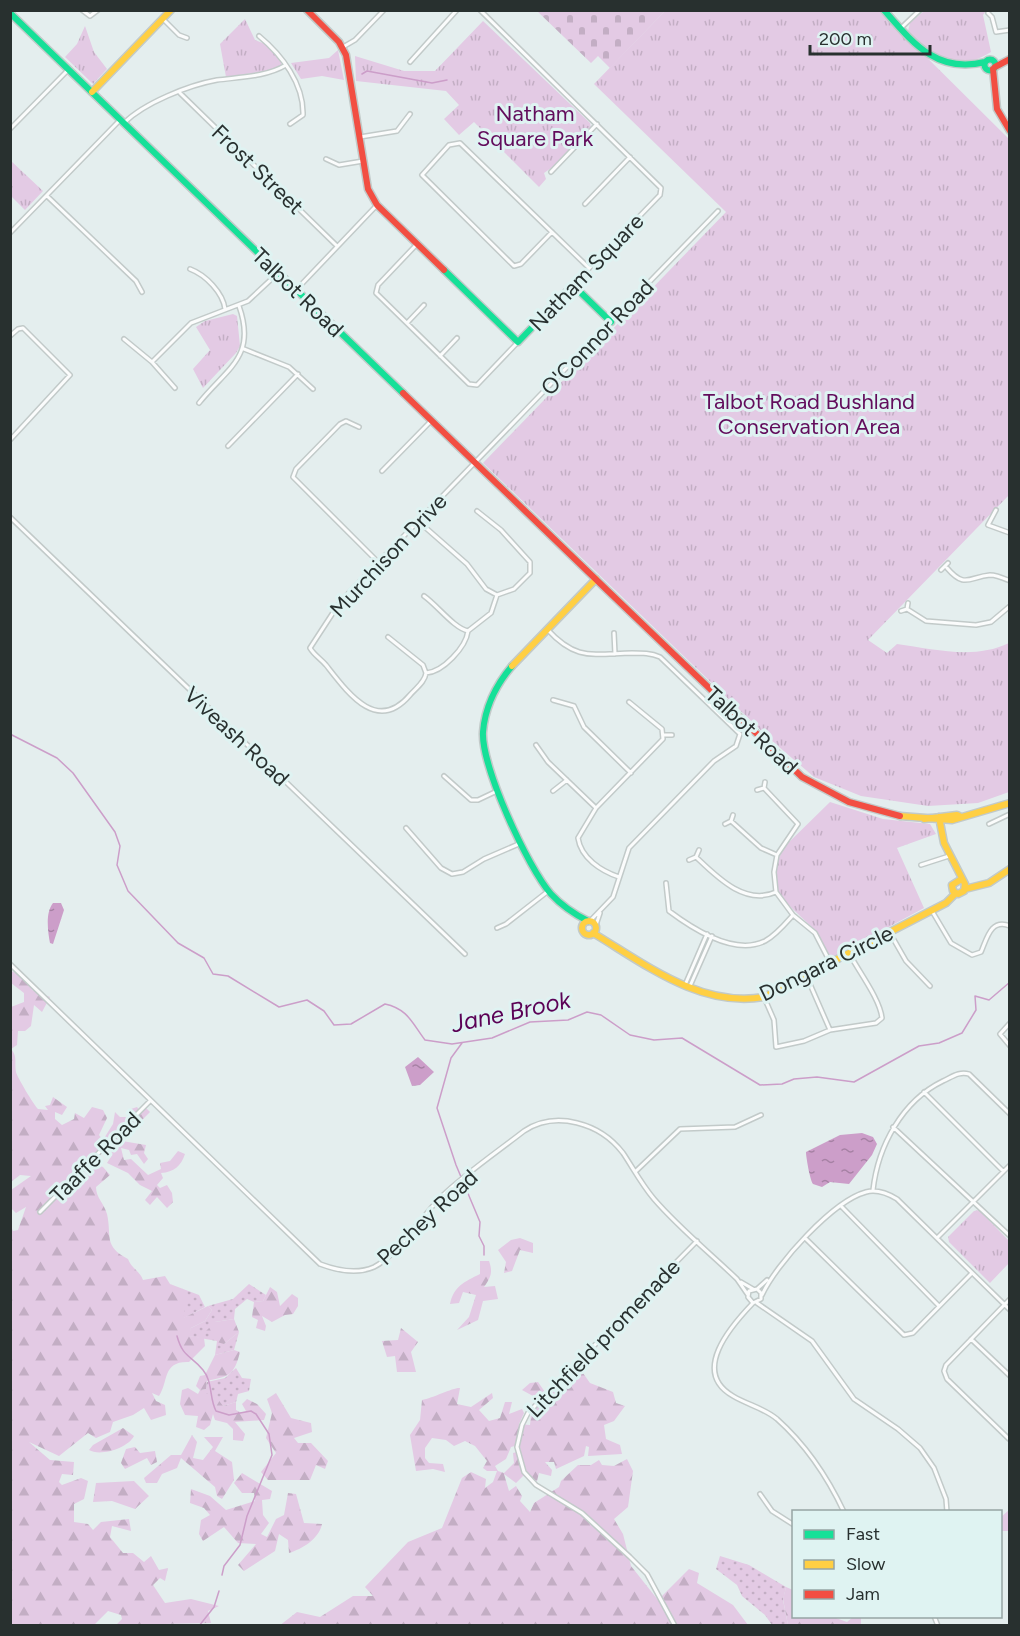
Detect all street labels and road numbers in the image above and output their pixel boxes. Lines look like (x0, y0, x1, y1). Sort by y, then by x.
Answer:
street label: Frost Street (206, 119, 309, 220)
street label: Natham Square (523, 208, 649, 337)
street label: Talbot Road (246, 242, 349, 343)
street label: O'Connor Road (535, 274, 659, 401)
street label: Murchison Drive (324, 488, 453, 623)
street label: Viveash Road (179, 681, 295, 792)
street label: Talbot Road (700, 681, 804, 780)
street label: Dongara Circle (755, 919, 898, 1007)
street label: Taaffe Road (44, 1106, 146, 1208)
street label: Pechey Road (371, 1164, 483, 1271)
street label: Litchfield promenade (521, 1254, 686, 1423)

